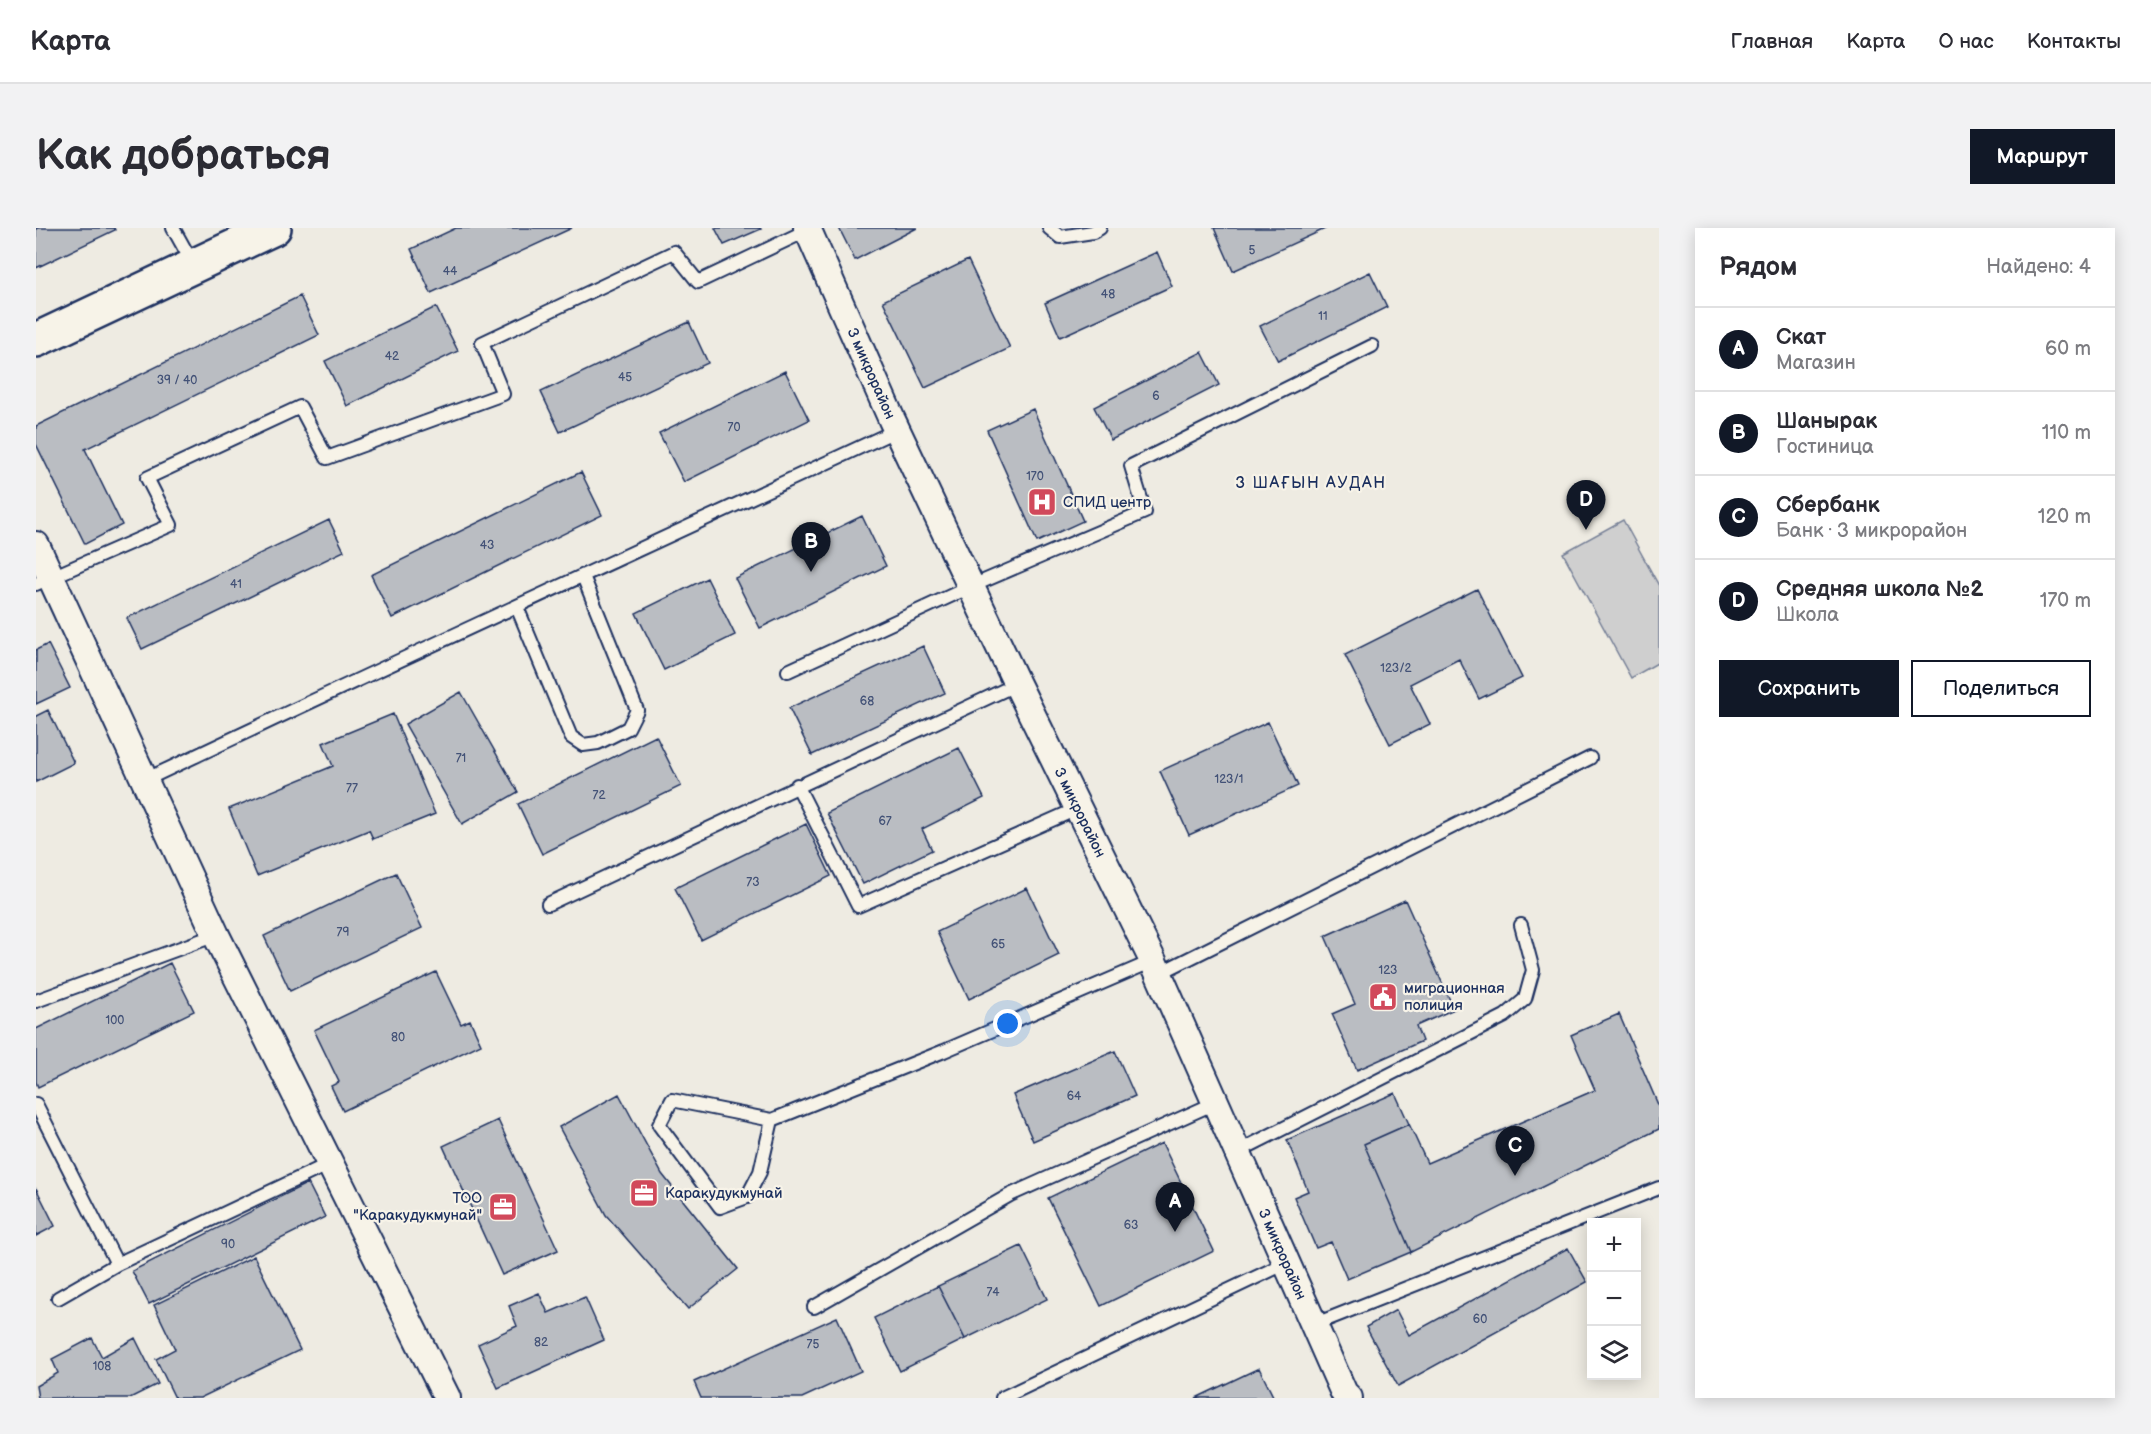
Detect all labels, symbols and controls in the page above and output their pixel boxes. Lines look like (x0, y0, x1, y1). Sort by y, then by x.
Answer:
text: Карта (30, 25, 110, 58)
text: Главная (1730, 29, 1813, 54)
text: Карта (1846, 29, 1905, 54)
text: О нас (1938, 29, 1994, 54)
text: Контакты (2027, 29, 2121, 54)
button: Маршрут (1970, 129, 2115, 184)
text: Как добраться (36, 131, 331, 182)
house number: 5 (1249, 243, 1256, 258)
text: Рядом (1719, 252, 1797, 283)
text: Найдено: 4 (1986, 255, 2091, 279)
house number: 44 (443, 264, 458, 279)
house number: 48 (1101, 287, 1115, 302)
house number: 11 (1318, 309, 1328, 324)
text: Скат (1776, 324, 1826, 351)
street label: 3 микрорайон (843, 325, 900, 422)
text: A (1732, 337, 1745, 361)
text: 60 m (2045, 337, 2091, 361)
house number: 42 (385, 349, 399, 364)
text: Магазин (1776, 351, 1856, 375)
house number: 45 (618, 370, 632, 385)
house number: 39 / 40 (157, 373, 197, 388)
house number: 6 (1152, 389, 1160, 404)
text: Шанырак (1776, 408, 1877, 435)
house number: 70 (728, 420, 740, 435)
text: B (1731, 421, 1746, 445)
text: 110 m (2042, 421, 2091, 445)
text: Гостиница (1776, 435, 1874, 459)
house number: 170 (1026, 469, 1044, 484)
district label: 3 ШАҒЫН АУДАН (1235, 474, 1387, 493)
pin: D (1566, 480, 1606, 530)
hospital icon: СПИД центр (1026, 486, 1058, 518)
text: Сбербанк (1776, 492, 1880, 519)
place label: СПИД центр (1063, 493, 1152, 512)
text: C (1731, 505, 1746, 529)
text: 120 m (2038, 505, 2091, 529)
text: Банк · 3 микрорайон (1776, 519, 1967, 543)
pin: B (792, 522, 830, 572)
house number: 43 (480, 538, 494, 553)
text: Средняя школа №2 (1776, 576, 1984, 603)
house number: 41 (230, 577, 242, 592)
text: D (1732, 589, 1745, 613)
text: 170 m (2040, 589, 2091, 613)
text: Школа (1776, 603, 1839, 627)
button: Сохранить (1719, 660, 1899, 717)
button: Поделиться (1911, 660, 2091, 717)
house number: 123/2 (1380, 661, 1412, 676)
house number: 68 (860, 694, 874, 709)
house number: 71 (456, 751, 466, 766)
street label: 3 микрорайон (1050, 764, 1110, 861)
house number: 123/1 (1215, 772, 1243, 787)
house number: 77 (346, 781, 358, 796)
house number: 72 (593, 788, 605, 803)
house number: 67 (878, 814, 892, 829)
house number: 73 (746, 875, 760, 890)
house number: 79 (337, 925, 349, 940)
house number: 65 (991, 937, 1005, 952)
house number: 123 (1379, 963, 1397, 978)
place label: миграционная полиция (1404, 979, 1505, 1015)
public building icon: миграционная полиция (1367, 981, 1399, 1013)
your location (993, 1009, 1022, 1038)
house number: 100 (106, 1013, 124, 1028)
house number: 80 (391, 1030, 405, 1045)
house number: 64 (1067, 1089, 1082, 1104)
pin: C (1496, 1126, 1534, 1176)
office icon: Каракудукмунай (628, 1177, 660, 1209)
pin: A (1156, 1182, 1194, 1232)
place label: Каракудукмунай (665, 1184, 783, 1203)
place label: ТОО "Каракудукмунай" (353, 1189, 482, 1225)
office icon: ТОО "Каракудукмунай" (487, 1191, 519, 1223)
street label: 3 микрорайон (1254, 1205, 1311, 1303)
house number: 63 (1124, 1218, 1138, 1233)
map controls (1587, 1218, 1641, 1380)
button: + (1587, 1218, 1641, 1272)
house number: 90 (221, 1237, 235, 1252)
button: − (1587, 1272, 1641, 1326)
house number: 74 (986, 1285, 1000, 1300)
house number: 60 (1473, 1312, 1487, 1327)
button: layers (1587, 1326, 1641, 1380)
house number: 82 (534, 1335, 548, 1350)
house number: 75 (807, 1337, 820, 1352)
house number: 108 (93, 1359, 111, 1374)

